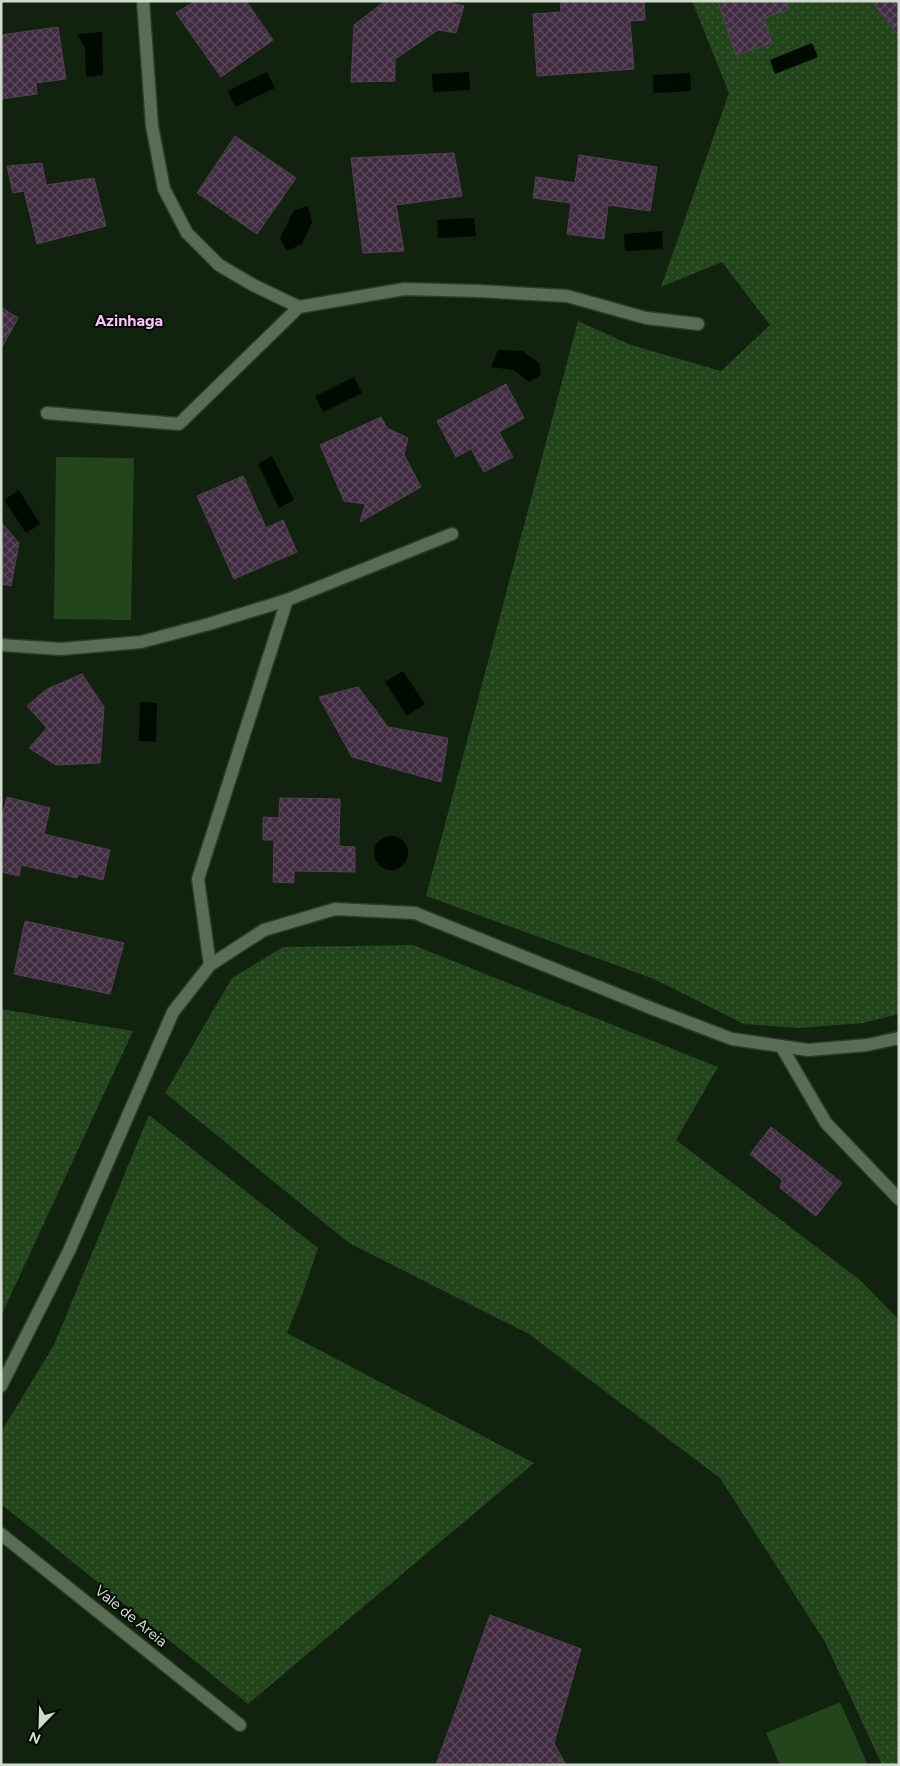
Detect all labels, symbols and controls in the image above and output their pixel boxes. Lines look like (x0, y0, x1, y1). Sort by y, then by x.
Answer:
district label: Azinhaga (95, 311, 163, 330)
street label: Vale de Areia (91, 1581, 171, 1651)
north arrow (15, 1701, 65, 1751)
text: N (27, 1728, 43, 1747)

